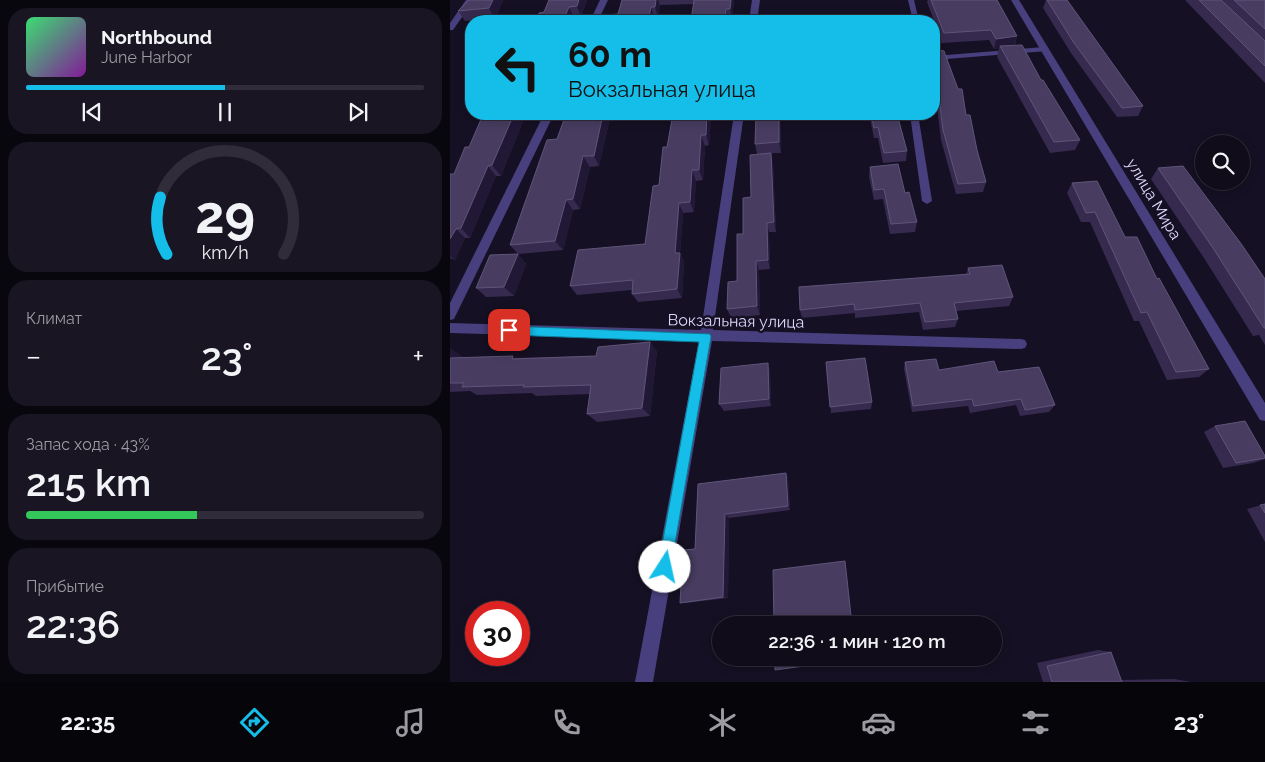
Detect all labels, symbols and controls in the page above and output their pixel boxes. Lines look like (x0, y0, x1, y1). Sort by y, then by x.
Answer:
text: Northbound (101, 26, 212, 48)
text: 60 m (568, 34, 652, 75)
icon: left (485, 35, 550, 100)
text: June Harbor (101, 48, 192, 67)
text: Вокзальная улица (568, 76, 756, 102)
icon: previous (78, 98, 106, 126)
icon: pause (211, 98, 239, 126)
icon: next (344, 98, 372, 126)
map controls (1195, 135, 1250, 190)
button: search (1195, 135, 1250, 190)
street label: улица Мира (1122, 155, 1186, 243)
text: 29 (195, 184, 255, 245)
text: km/h (201, 242, 249, 263)
text: Климат (26, 309, 82, 328)
pin (488, 309, 530, 351)
street label: Вокзальная улица (667, 310, 805, 332)
icon: arrive (495, 316, 523, 344)
text: 23° (201, 334, 253, 379)
text: − (26, 340, 41, 373)
text: + (412, 340, 424, 373)
text: Запас хода · 43% (26, 435, 150, 454)
text: 215 km (26, 460, 151, 505)
position arrow (638, 540, 690, 592)
text: Прибытие (26, 577, 104, 596)
speed limit sign: 30 (465, 601, 530, 666)
text: 22:36 (26, 602, 120, 647)
text: 22:36 · 1 мин · 120 m (768, 630, 946, 652)
icon: directions (237, 705, 272, 740)
icon: music (393, 705, 428, 740)
icon: phone (549, 705, 584, 740)
icon: climate (705, 705, 740, 740)
icon: car (861, 705, 896, 740)
icon: filters (1018, 705, 1053, 740)
text: 22:35 (61, 709, 115, 735)
text: 23° (1174, 709, 1204, 735)

